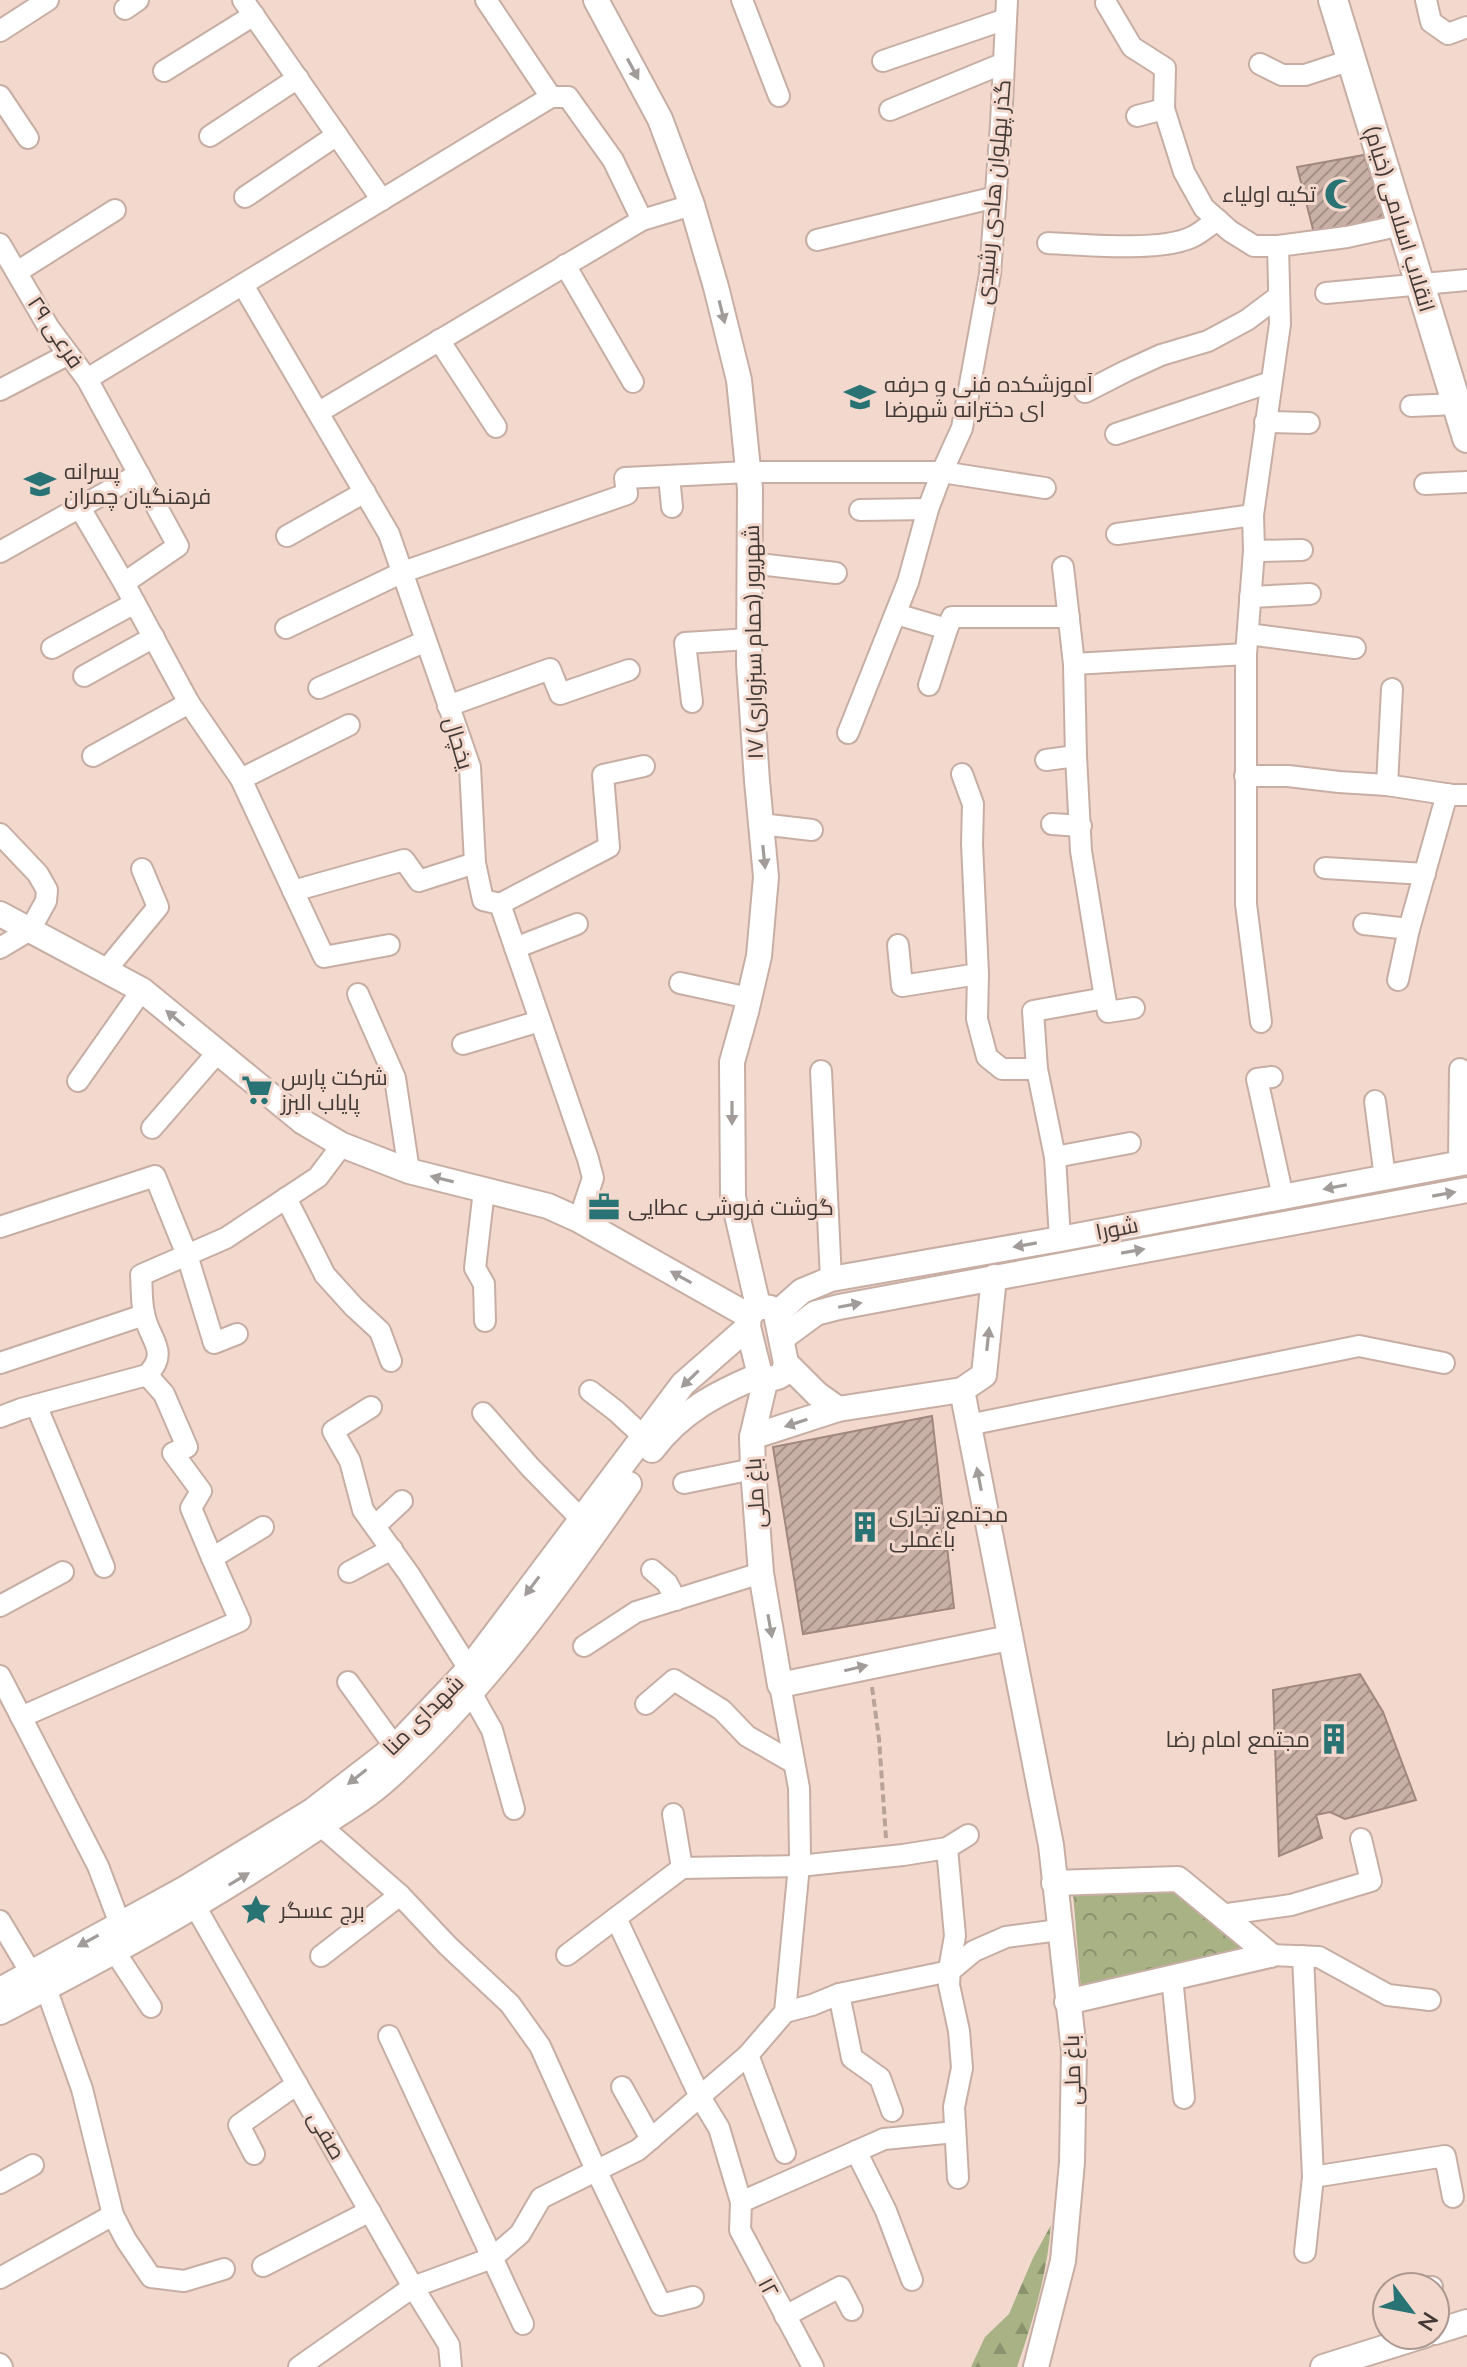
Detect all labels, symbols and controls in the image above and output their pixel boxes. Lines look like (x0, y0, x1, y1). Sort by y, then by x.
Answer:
one-way arrow (626, 57, 639, 80)
street label: گذر پهلوان هادی رشیدی (969, 78, 1018, 306)
street label: انقلاب اسلامی (خیام) (1357, 123, 1442, 316)
mosque icon: تکیه اولیاء (1323, 177, 1357, 211)
place label: تکیه اولیاء (1222, 180, 1316, 207)
street label: فرعی ۲۹ (22, 291, 90, 373)
one-way arrow (717, 299, 729, 324)
place label: آموزشکده فنی و حرفه ای دخترانه شهرضا (884, 370, 1093, 423)
school or university icon: آموزشکده فنی و حرفه ای دخترانه شهرضا (843, 380, 877, 414)
place label: پسرانه فرهنگیان چمران (64, 457, 211, 511)
school or university icon: پسرانه فرهنگیان چمران (23, 467, 57, 501)
street label: ۱۷ شهریور (حمام سبزواری) (737, 524, 771, 760)
street label: یخچال (437, 713, 480, 773)
one-way arrow (758, 845, 771, 870)
one-way arrow (165, 1010, 185, 1027)
place label: شرکت پارس پایاب البرز (279, 1063, 388, 1117)
supermarket icon: شرکت پارس پایاب البرز (240, 1073, 274, 1107)
one-way arrow (726, 1101, 738, 1126)
one-way arrow (430, 1172, 455, 1184)
one-way arrow (1323, 1181, 1348, 1194)
one-way arrow (1432, 1188, 1457, 1200)
office icon: گوشت فروشی عطایی (587, 1190, 621, 1224)
place label: گوشت فروشی عطایی (628, 1193, 834, 1221)
street label: شورا (1093, 1210, 1140, 1245)
one-way arrow (1012, 1239, 1037, 1252)
one-way arrow (1121, 1245, 1146, 1257)
one-way arrow (670, 1271, 692, 1285)
one-way arrow (838, 1298, 863, 1310)
one-way arrow (981, 1326, 994, 1351)
one-way arrow (681, 1370, 700, 1388)
one-way arrow (783, 1417, 807, 1430)
street label: باغ ملی (739, 1457, 772, 1529)
one-way arrow (972, 1466, 984, 1491)
place label: مجتمع تجاری باغملی (889, 1500, 1008, 1553)
building icon: مجتمع تجاری باغملی (848, 1510, 882, 1544)
one-way arrow (525, 1576, 541, 1596)
one-way arrow (764, 1614, 776, 1639)
one-way arrow (844, 1661, 869, 1674)
street label: شهدای منا (377, 1669, 469, 1761)
building icon: مجتمع امام رضا (1317, 1722, 1351, 1756)
place label: مجتمع امام رضا (1166, 1725, 1310, 1755)
one-way arrow (347, 1768, 367, 1784)
one-way arrow (228, 1872, 250, 1886)
place icon: برج عسگر (239, 1893, 273, 1927)
place label: برج عسگر (278, 1896, 365, 1925)
one-way arrow (77, 1934, 99, 1948)
street label: باغ ملی (1057, 2034, 1088, 2106)
street label: صفی (302, 2106, 352, 2164)
north arrow (1371, 2271, 1451, 2351)
street label: ۱۲ (753, 2272, 786, 2301)
text: N (1412, 2308, 1444, 2336)

